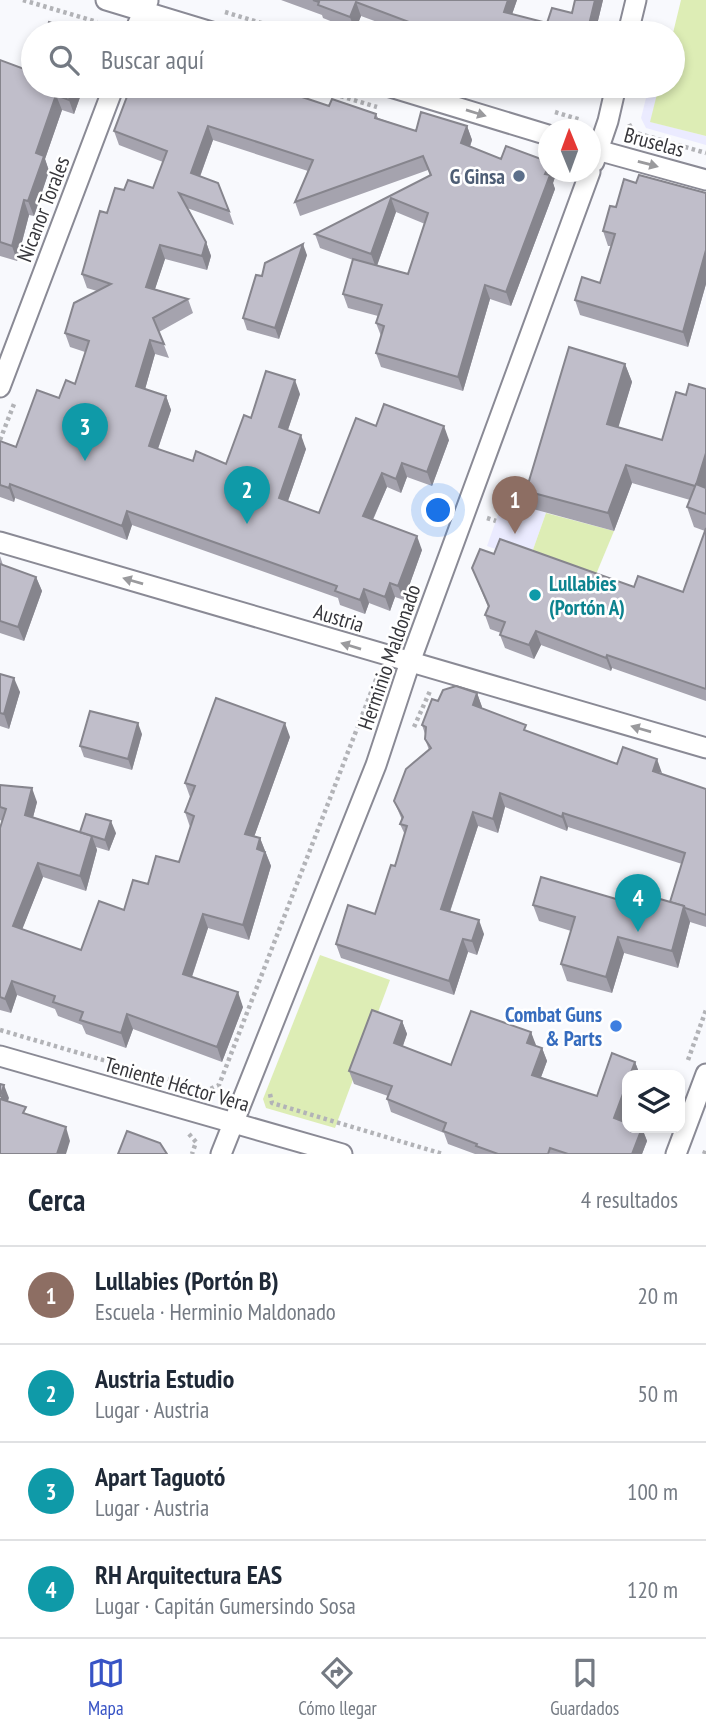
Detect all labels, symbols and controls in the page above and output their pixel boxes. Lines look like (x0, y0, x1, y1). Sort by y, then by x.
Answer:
search box (21, 21, 685, 98)
icon: search (45, 41, 83, 79)
text: Buscar aquí (101, 43, 204, 76)
one-way arrow (465, 108, 486, 118)
north arrow (538, 119, 601, 182)
street label: Bruselas (621, 121, 687, 163)
street label: Nicanor Torales (11, 152, 75, 266)
one-way arrow (637, 159, 659, 170)
place label: G Ginsa (450, 163, 505, 190)
marker: G Ginsa (511, 168, 527, 184)
pin: 3 (62, 403, 108, 461)
pin: 2 (224, 466, 270, 524)
pin: 1 (492, 476, 538, 534)
your location (421, 493, 455, 527)
place label: Lullabies (Portón A) (549, 570, 625, 621)
one-way arrow (123, 575, 144, 585)
street label: Herminio Maldonado (352, 581, 426, 733)
marker: Lullabies (Portón A) (527, 587, 543, 603)
street label: Austria (311, 598, 367, 638)
one-way arrow (341, 640, 362, 650)
one-way arrow (630, 723, 651, 733)
pin: 4 (615, 874, 661, 932)
place label: Combat Guns & Parts (505, 1001, 602, 1052)
marker: Combat Guns & Parts (608, 1018, 624, 1034)
street label: Teniente Héctor Vera (101, 1050, 253, 1118)
map controls (622, 1070, 685, 1133)
button: layers (622, 1070, 685, 1133)
text: Cerca (28, 1180, 85, 1219)
text: 4 resultados (581, 1185, 678, 1214)
text: Lullabies (Portón B) (95, 1264, 279, 1297)
text: 1 (46, 1281, 57, 1310)
text: 20 m (637, 1281, 678, 1310)
text: Escuela · Herminio Maldonado (95, 1297, 336, 1326)
text: Austria Estudio (95, 1362, 234, 1395)
text: 2 (46, 1379, 57, 1408)
text: 50 m (637, 1379, 678, 1408)
text: Lugar · Austria (95, 1395, 209, 1424)
text: Apart Taguotó (95, 1460, 225, 1493)
text: 3 (46, 1477, 57, 1506)
text: 100 m (627, 1477, 678, 1506)
text: Lugar · Austria (95, 1493, 209, 1522)
text: RH Arquitectura EAS (95, 1558, 282, 1591)
text: 4 (46, 1575, 57, 1604)
text: 120 m (627, 1575, 678, 1604)
text: Lugar · Capitán Gumersindo Sosa (95, 1591, 356, 1620)
tab: Mapa (87, 1654, 125, 1720)
tab: Cómo llegar (298, 1654, 377, 1720)
tab: Guardados (550, 1654, 619, 1720)

